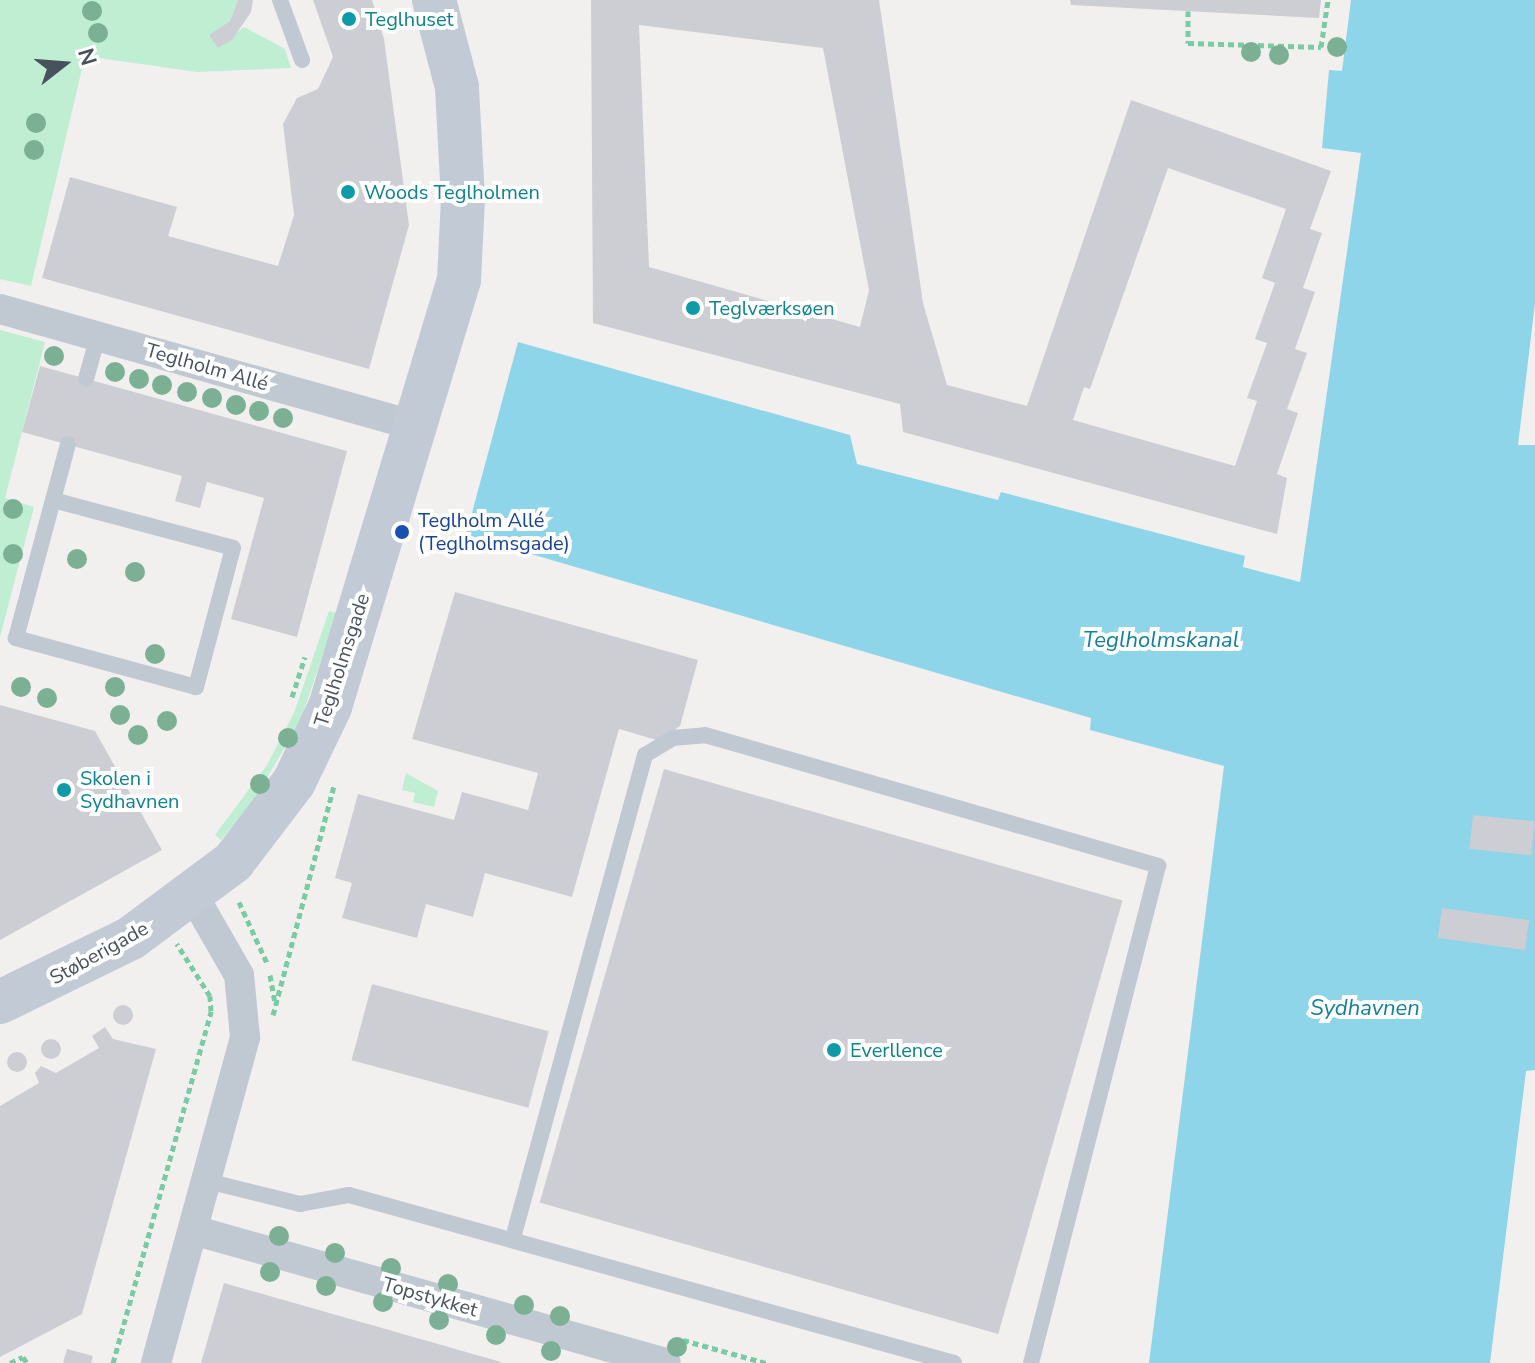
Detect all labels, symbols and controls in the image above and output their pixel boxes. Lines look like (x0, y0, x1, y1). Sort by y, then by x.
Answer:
place label: Teglhuset (365, 7, 454, 31)
marker: Teglhuset (340, 10, 358, 28)
north arrow (24, 24, 104, 104)
text: N (70, 45, 104, 69)
place label: Woods Teglholmen (364, 180, 540, 204)
marker: Woods Teglholmen (339, 183, 357, 201)
place label: Teglværksøen (709, 296, 835, 320)
marker: Teglværksøen (684, 299, 702, 317)
street label: Teglholm Allé (143, 338, 271, 396)
place label: Teglholm Allé (Teglholmsgade) (418, 508, 570, 555)
marker: Teglholm Allé (Teglholmsgade) (393, 523, 411, 541)
street label: Teglholmsgade (309, 590, 375, 730)
water label: Teglholmskanal (1083, 628, 1239, 654)
place label: Skolen i Sydhavnen (80, 766, 179, 813)
marker: Skolen i Sydhavnen (55, 781, 73, 799)
street label: Støberigade (46, 916, 152, 990)
water label: Sydhavnen (1310, 996, 1420, 1022)
place label: Everllence (850, 1038, 943, 1062)
marker: Everllence (825, 1041, 843, 1059)
street label: Topstykket (380, 1272, 480, 1322)

